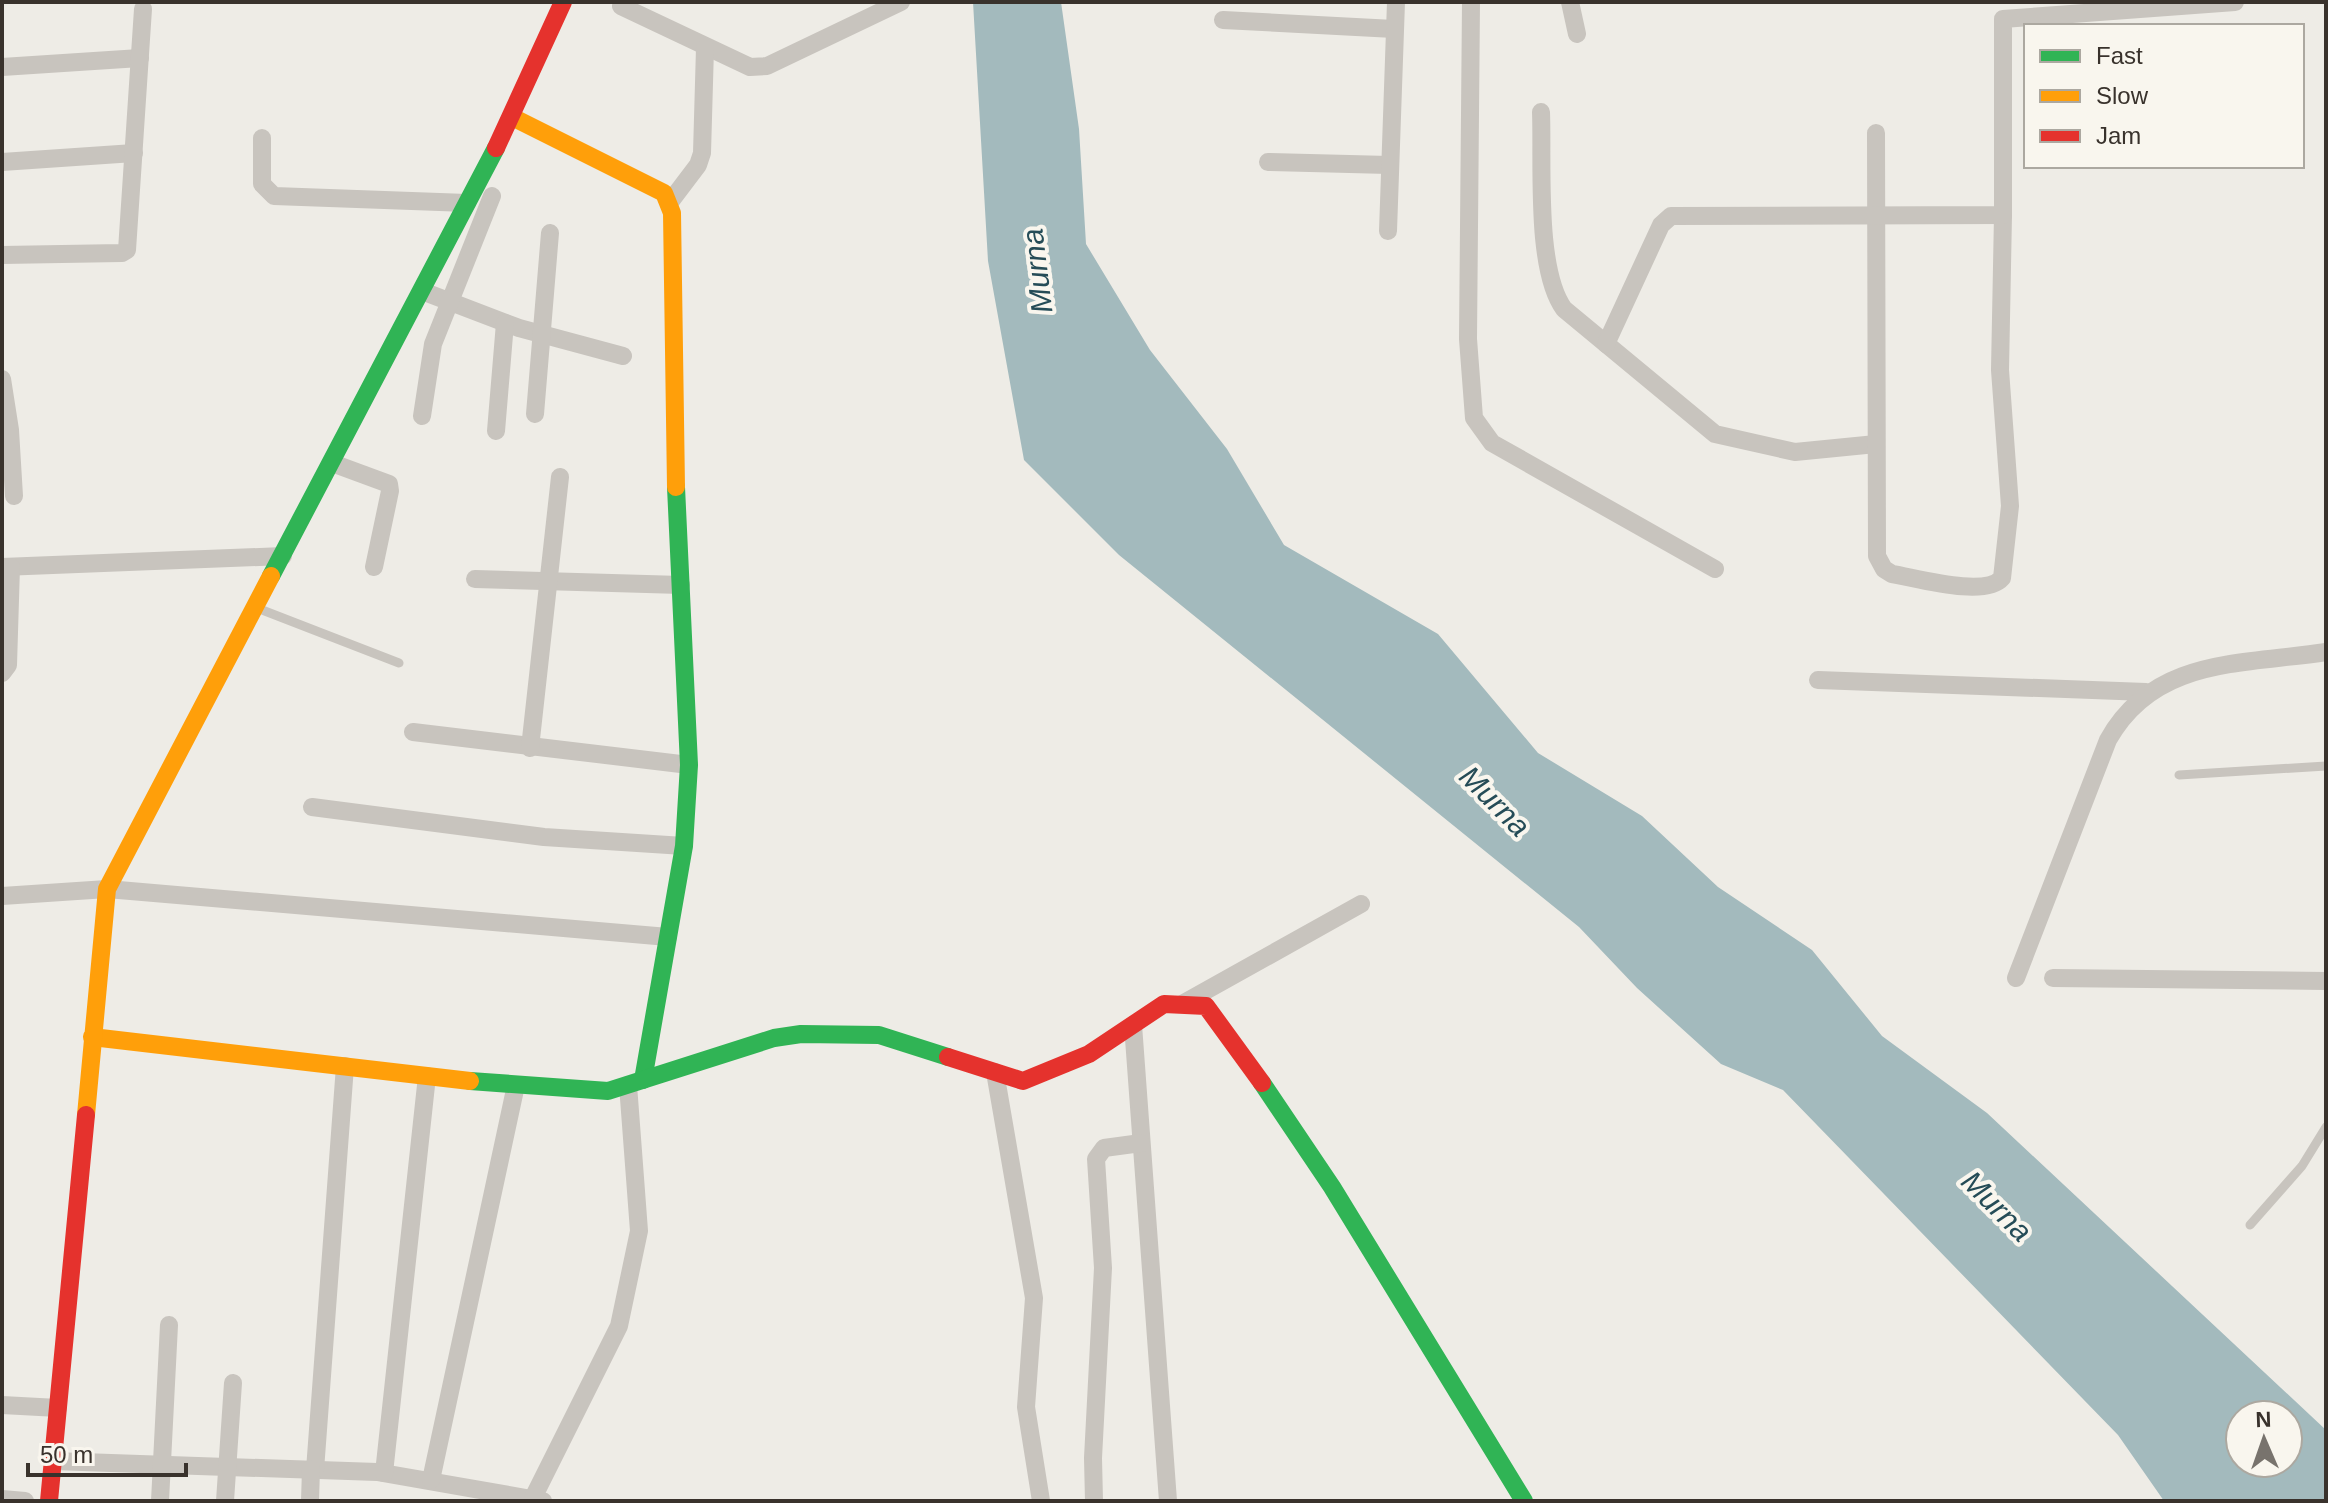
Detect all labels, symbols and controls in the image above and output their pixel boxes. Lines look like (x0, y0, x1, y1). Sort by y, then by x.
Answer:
legend (2024, 24, 2304, 168)
text: Fast (2096, 42, 2143, 69)
text: Slow (2096, 82, 2149, 109)
text: Jam (2096, 122, 2141, 149)
water label: Murna (1015, 227, 1059, 315)
water label: Murna (1453, 759, 1537, 843)
water label: Murna (1955, 1164, 2039, 1248)
north arrow (2224, 1399, 2304, 1479)
text: N (2255, 1407, 2272, 1432)
scale bar (28, 1427, 186, 1477)
text: 50 m (40, 1441, 93, 1468)

